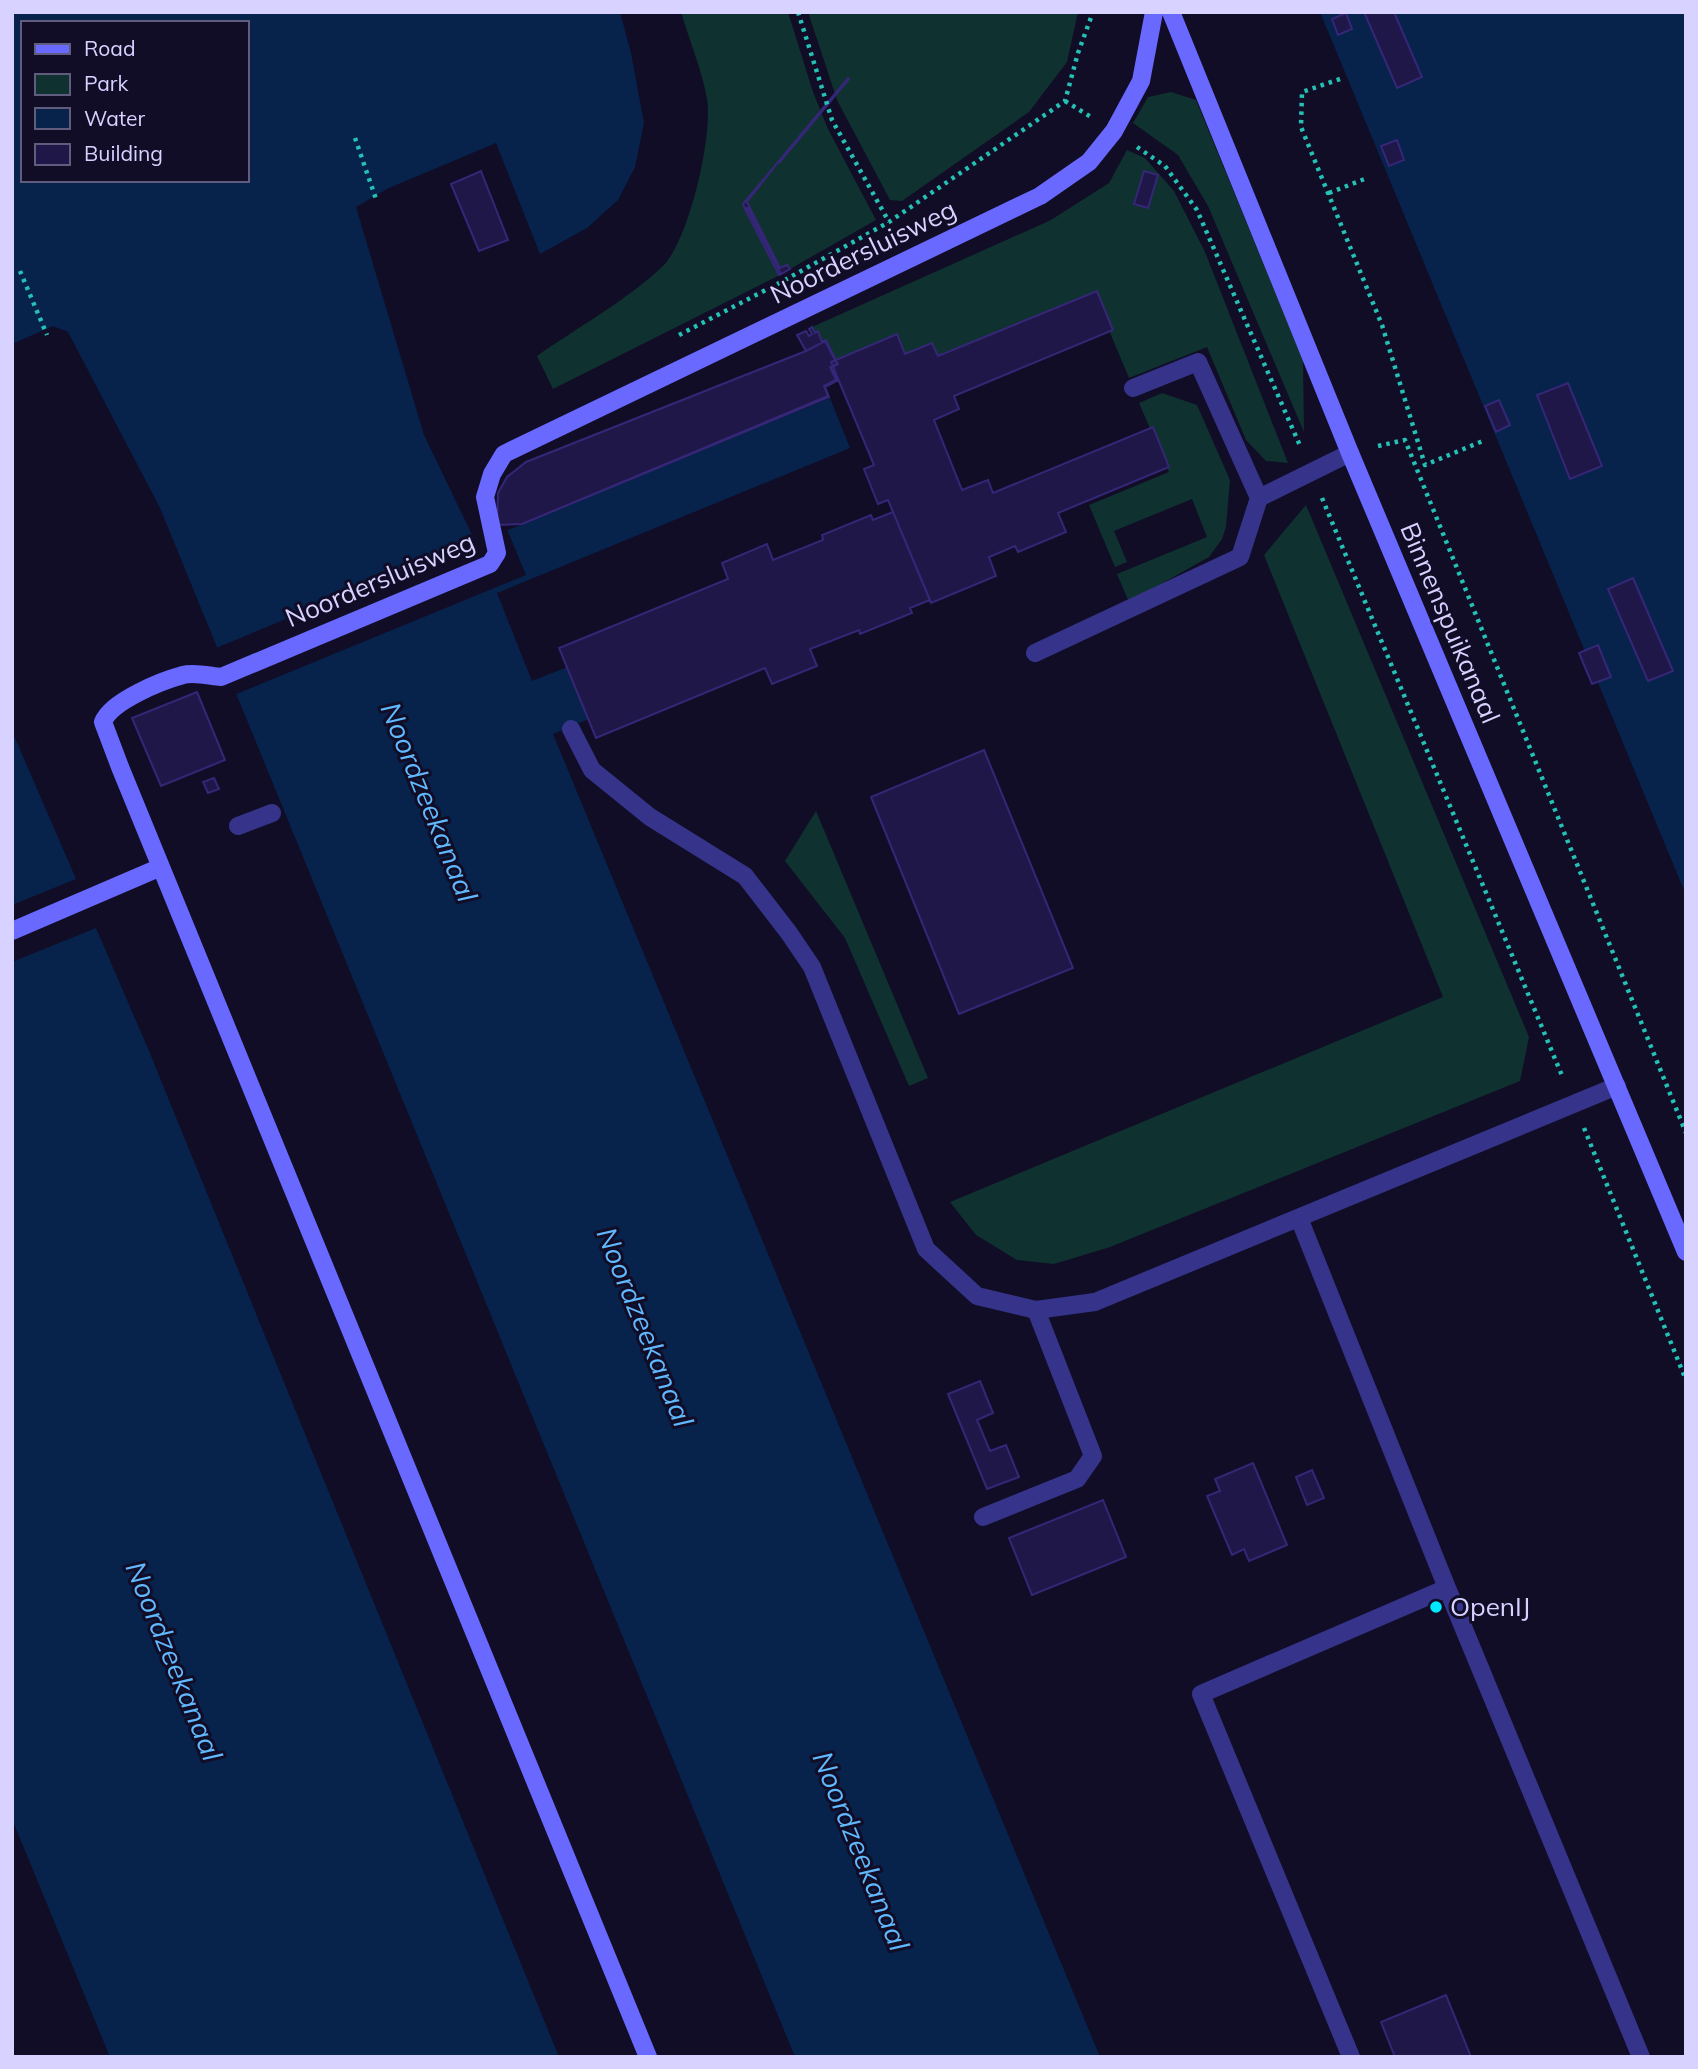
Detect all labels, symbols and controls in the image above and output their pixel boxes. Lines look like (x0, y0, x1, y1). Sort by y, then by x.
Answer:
legend (21, 21, 248, 182)
text: Road (84, 35, 135, 61)
text: Park (84, 70, 128, 96)
text: Water (84, 105, 145, 131)
text: Building (84, 140, 163, 166)
street label: Noordersluisweg (765, 192, 961, 311)
street label: Binnenspuikanaal (1393, 517, 1508, 728)
street label: Noordersluisweg (280, 525, 479, 634)
water label: Noordzeekanaal (374, 697, 486, 907)
water label: Noordzeekanaal (590, 1222, 702, 1432)
water label: Noordzeekanaal (119, 1556, 231, 1766)
place label: OpenIJ (1450, 1590, 1530, 1623)
marker: OpenIJ (1428, 1599, 1444, 1615)
water label: Noordzeekanaal (806, 1746, 918, 1956)

